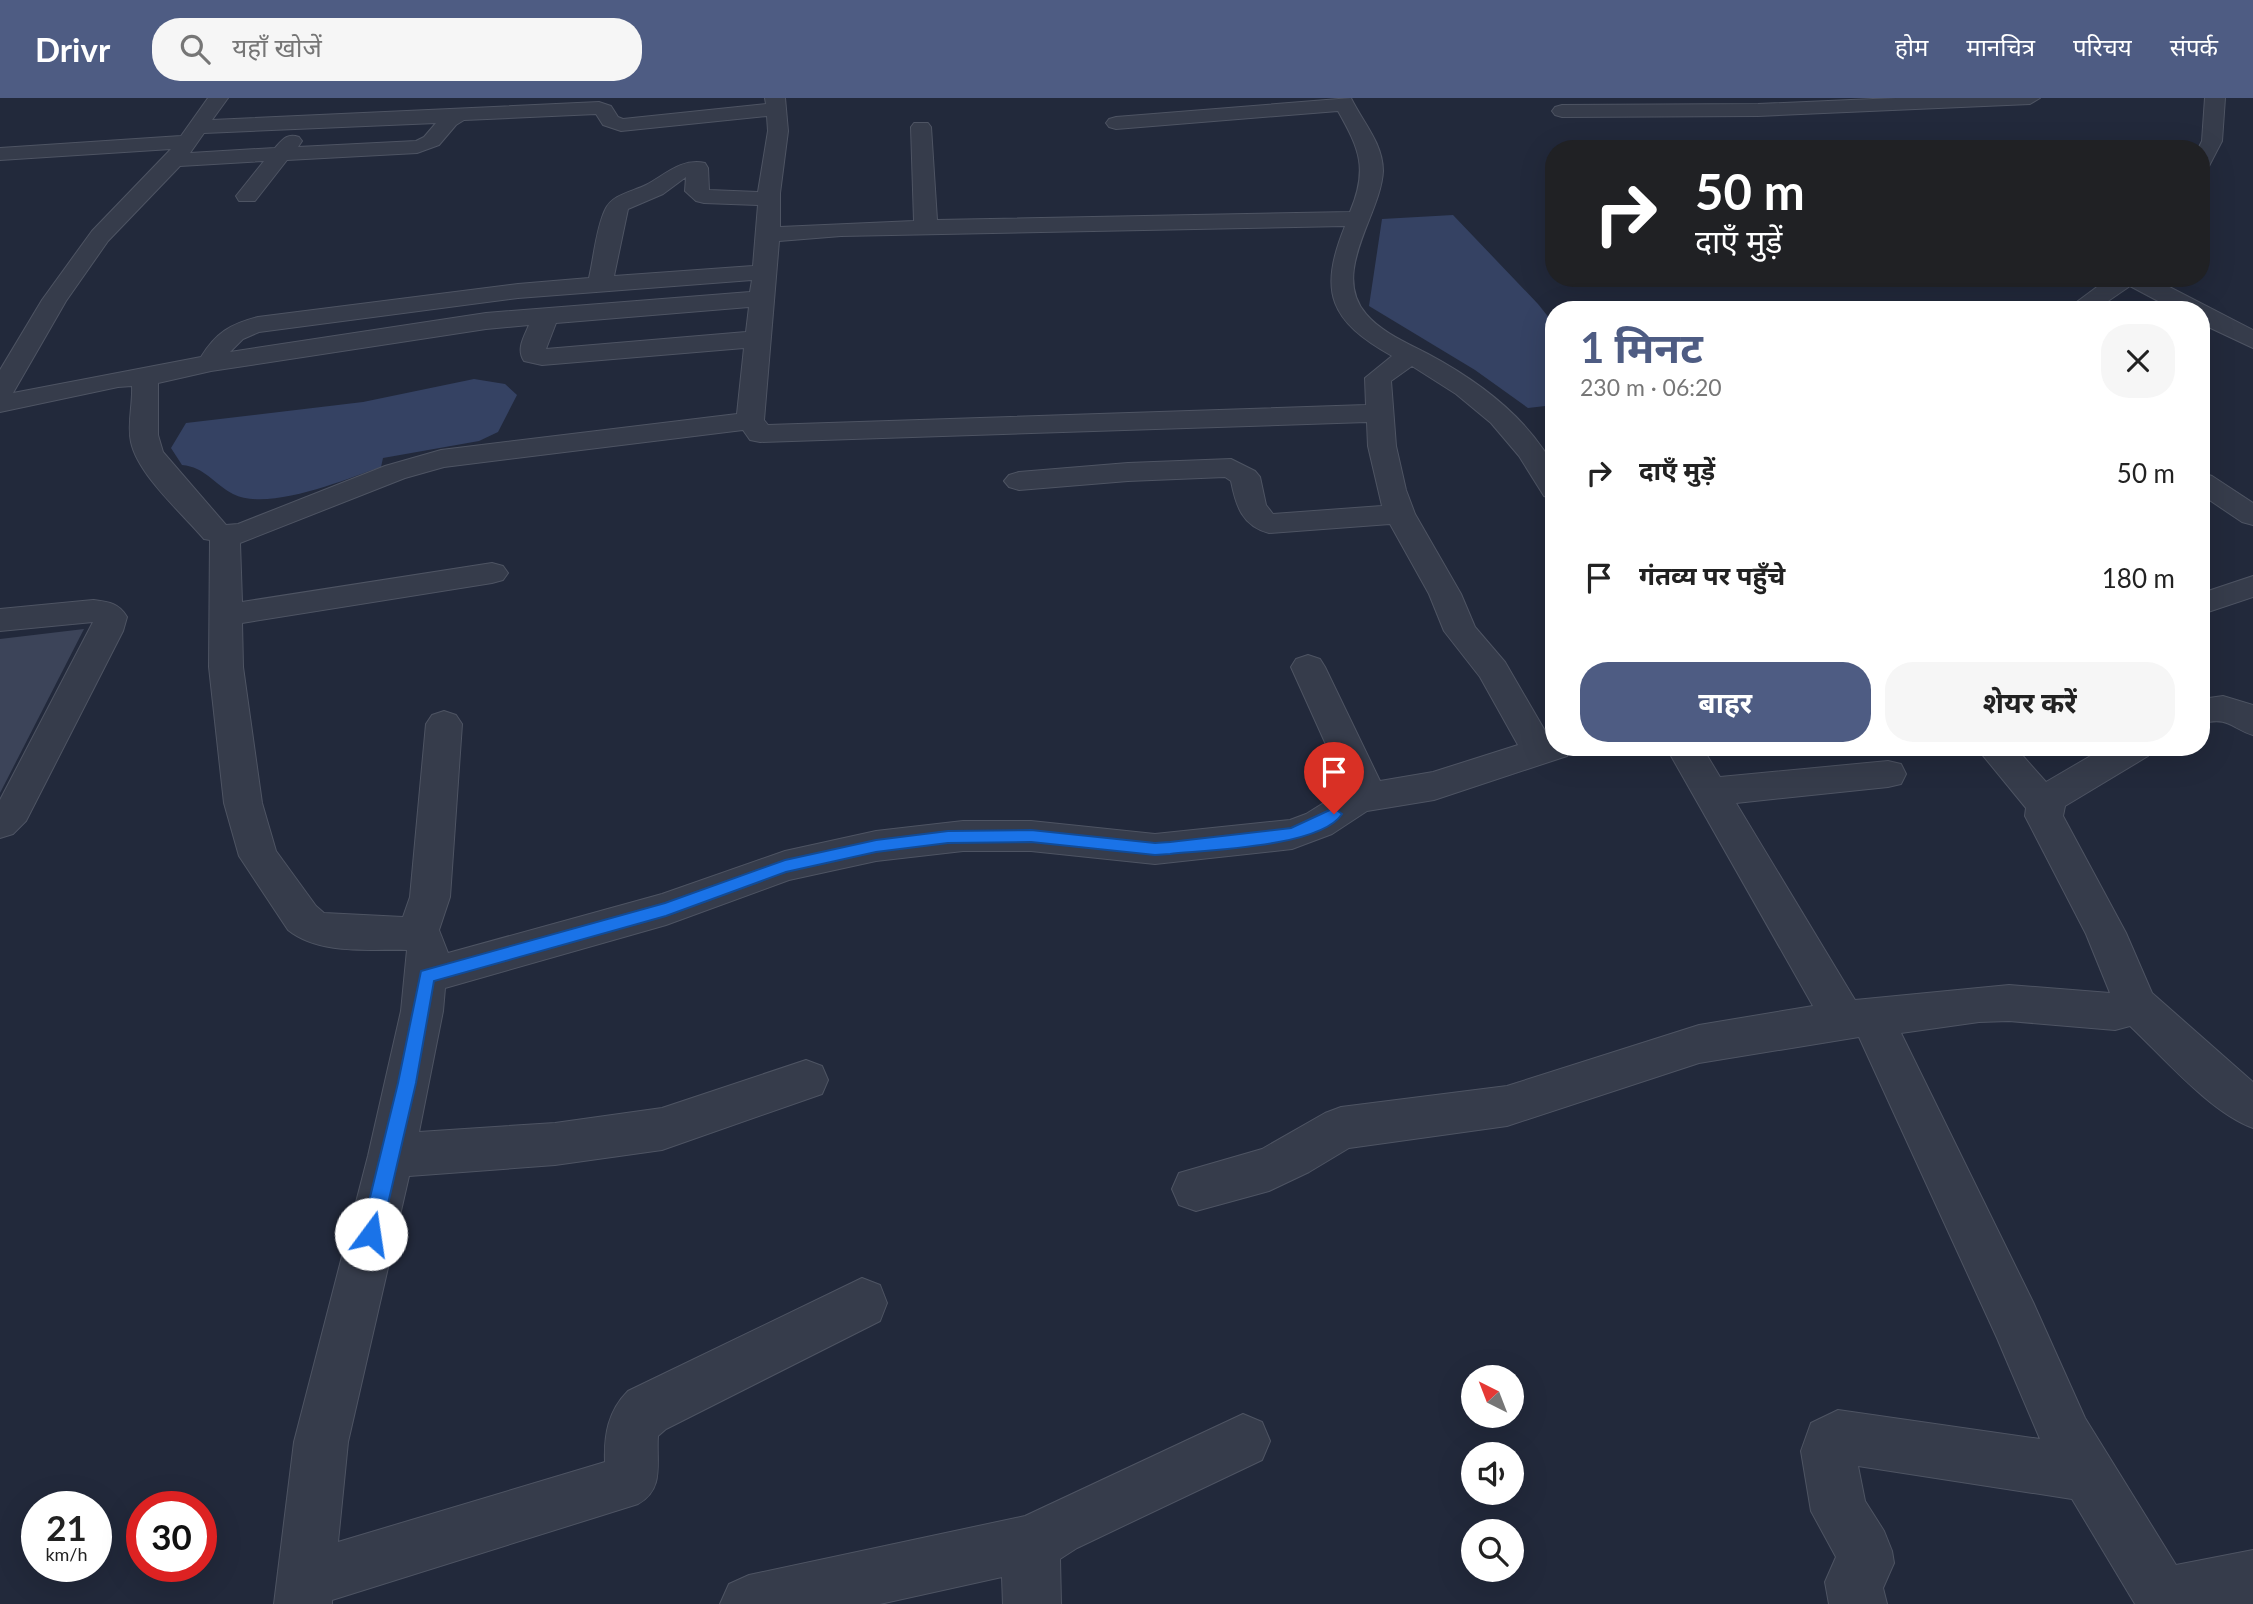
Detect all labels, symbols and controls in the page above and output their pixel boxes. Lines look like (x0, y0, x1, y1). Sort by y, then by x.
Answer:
search box (152, 18, 642, 81)
text: Drivr (35, 29, 110, 69)
icon: search (176, 30, 214, 68)
text: यहाँ खोजें (232, 31, 322, 63)
text: होम (1895, 32, 1928, 61)
text: मानचित्र (1966, 32, 2035, 61)
text: परिचय (2073, 32, 2132, 61)
text: संपर्क (2170, 32, 2218, 61)
text: 50 m (1695, 162, 1805, 220)
icon: right (1580, 168, 1671, 259)
text: दाएँ मुड़ें (1695, 221, 1782, 260)
text: 1 मिनट (1580, 322, 1703, 372)
button: close (2101, 324, 2175, 398)
text: 230 m · 06:20 (1580, 373, 1722, 401)
icon: right (1580, 454, 1618, 492)
text: दाएँ मुड़ें (1639, 454, 1715, 486)
text: 50 m (2117, 457, 2175, 489)
icon: arrive (1580, 559, 1618, 597)
text: गंतव्य पर पहुँचे (1639, 559, 1785, 591)
text: 180 m (2102, 562, 2175, 594)
button: बाहर (1580, 662, 1871, 742)
button: शेयर करें (1885, 662, 2175, 742)
pin (1304, 742, 1364, 814)
icon: arrive (1315, 753, 1353, 791)
position arrow (334, 1197, 408, 1271)
north arrow (1461, 1365, 1524, 1428)
map controls (1461, 1365, 1524, 1582)
button: sound (1461, 1442, 1524, 1505)
speed limit sign: 30 (126, 1491, 217, 1582)
text: 21 (46, 1506, 87, 1548)
button: search (1461, 1519, 1524, 1582)
text: km/h (45, 1543, 88, 1565)

